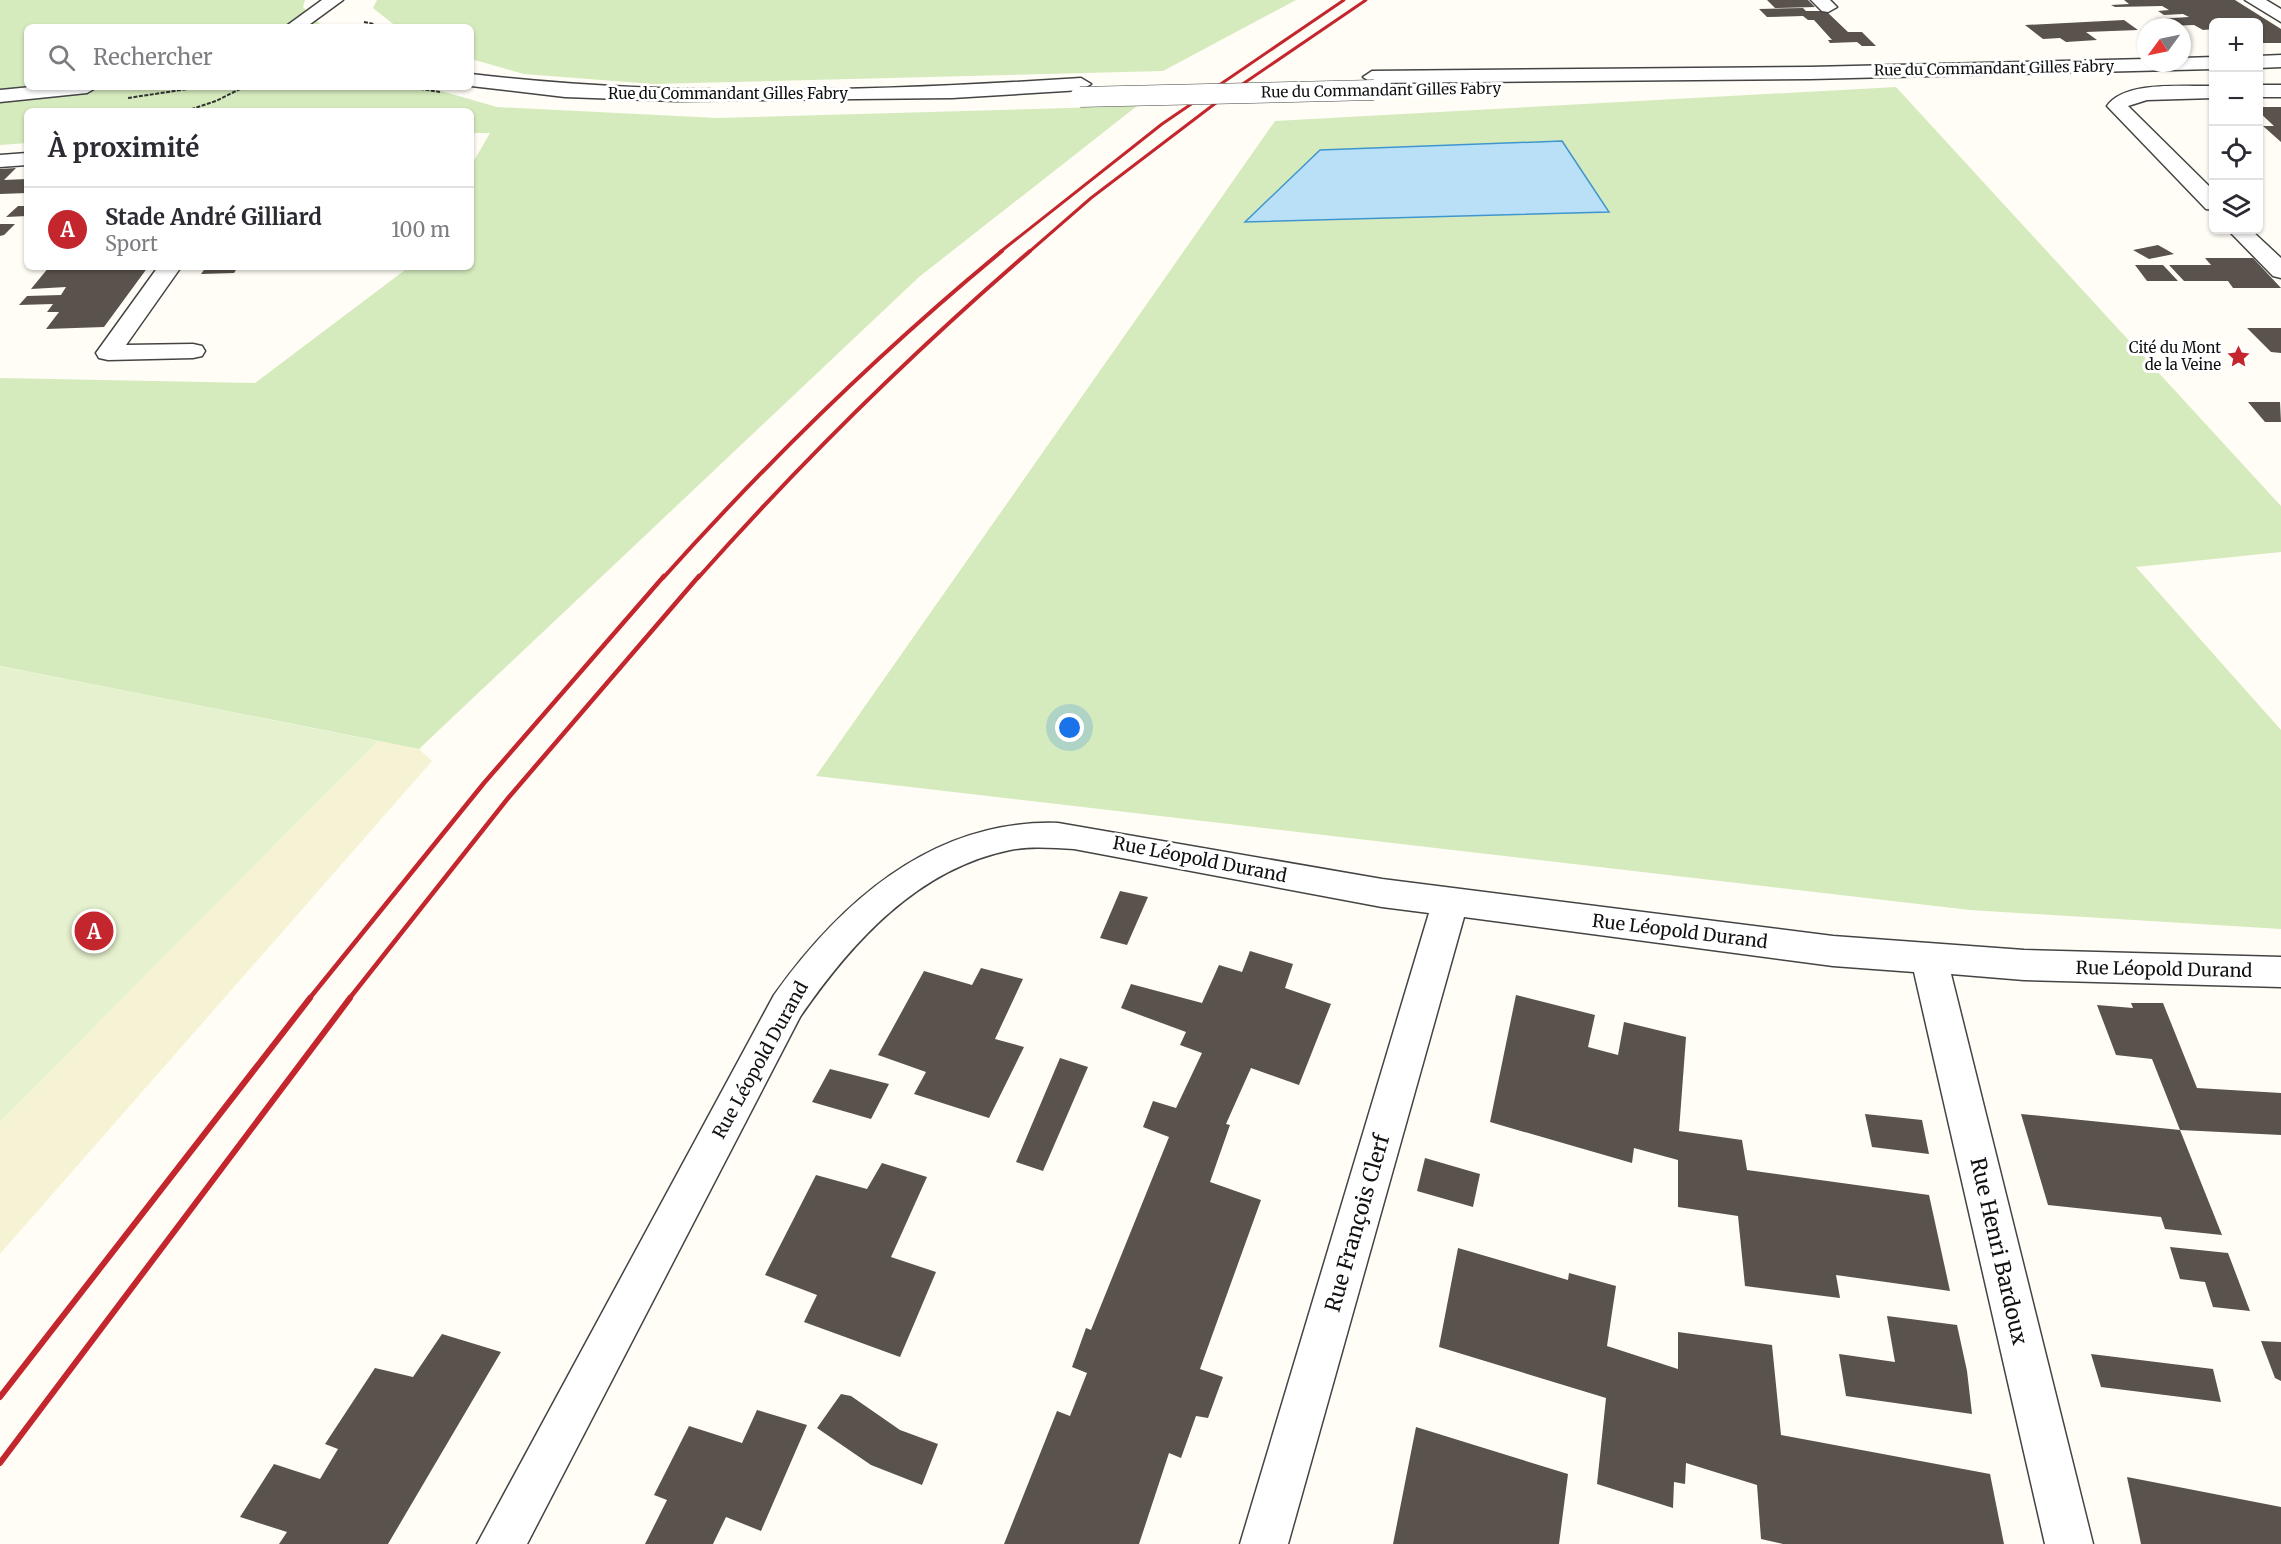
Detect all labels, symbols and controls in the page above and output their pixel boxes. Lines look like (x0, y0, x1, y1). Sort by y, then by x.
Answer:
north arrow (2137, 18, 2191, 72)
map controls (2209, 18, 2263, 234)
button: + (2209, 18, 2263, 72)
search box (24, 24, 474, 90)
icon: search (45, 41, 78, 74)
text: Rechercher (93, 43, 213, 71)
street label: Rue du Commandant Gilles Fabry (1874, 56, 2115, 80)
button: − (2209, 72, 2263, 126)
street label: Rue du Commandant Gilles Fabry (1261, 78, 1502, 102)
street label: Rue du Commandant Gilles Fabry (608, 84, 848, 103)
button: locate (2209, 126, 2263, 180)
text: À proximité (48, 131, 199, 164)
button: layers (2209, 180, 2263, 234)
text: Stade André Gilliard (105, 203, 322, 231)
text: A (60, 217, 75, 242)
text: 100 m (391, 217, 450, 242)
text: Sport (105, 231, 158, 256)
place label: Cité du Mont de la Veine (2129, 338, 2221, 374)
place icon: Cité du Mont de la Veine (2226, 343, 2252, 369)
your location (1055, 713, 1084, 742)
street label: Rue Léopold Durand (1111, 831, 1289, 887)
pin: A (74, 908, 113, 954)
street label: Rue Léopold Durand (1591, 909, 1769, 953)
street label: Rue Léopold Durand (2076, 956, 2253, 982)
street label: Rue Léopold Durand (707, 977, 813, 1143)
street label: Rue François Clerf (1319, 1130, 1396, 1315)
street label: Rue Henri Bardoux (1964, 1155, 2034, 1348)

